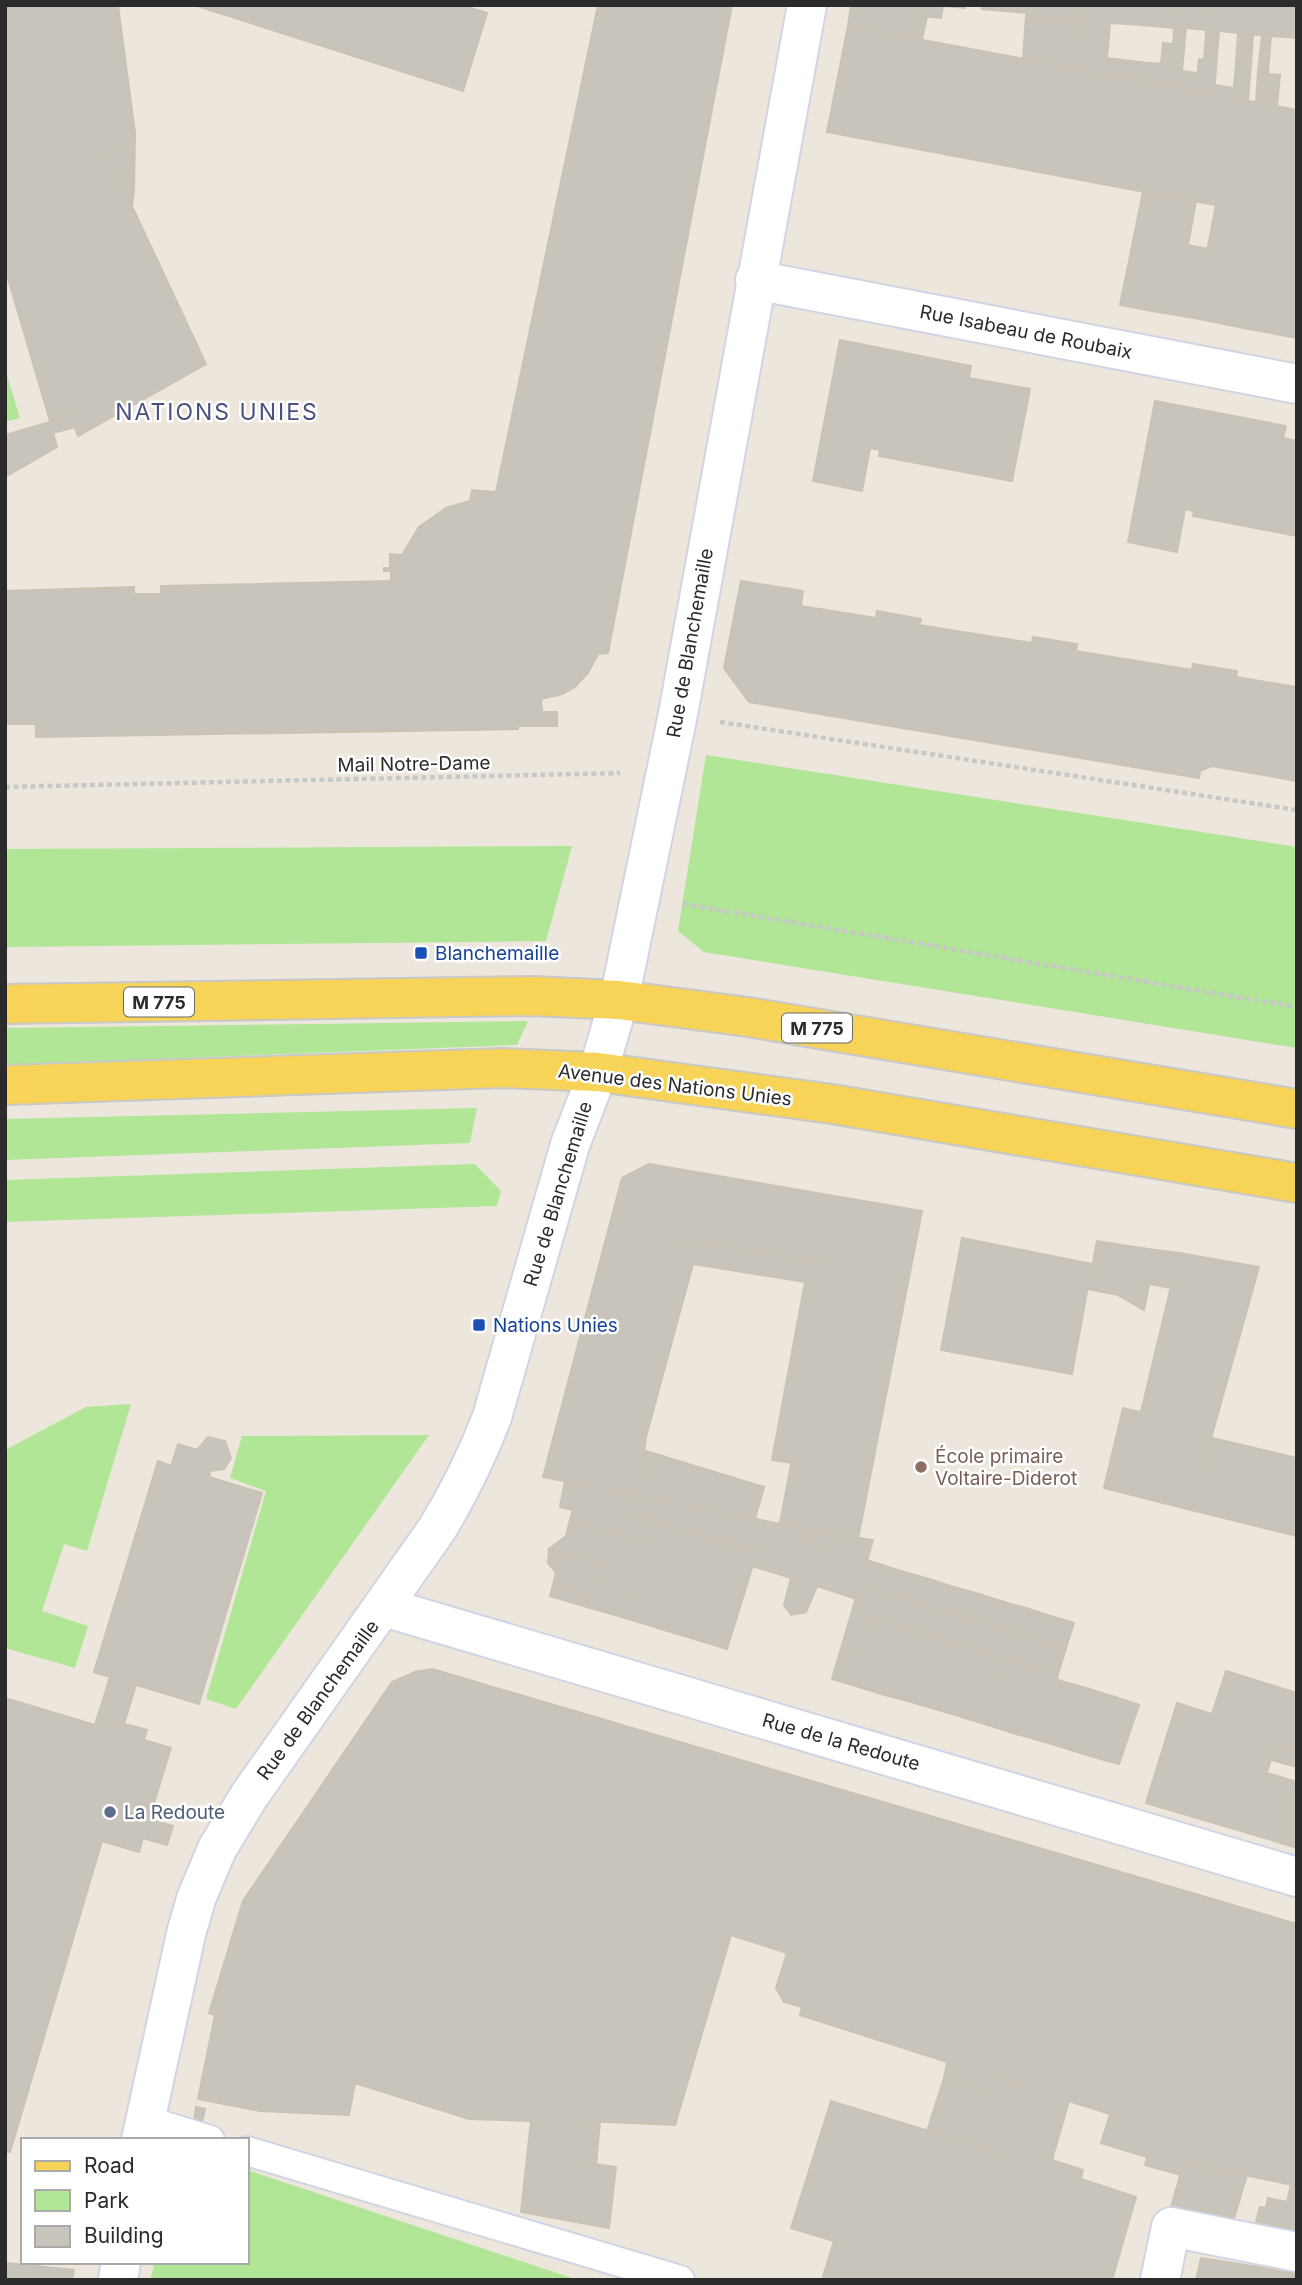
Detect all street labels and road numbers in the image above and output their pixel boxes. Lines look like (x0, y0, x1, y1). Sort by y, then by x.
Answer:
street label: Rue Isabeau de Roubaix (918, 300, 1134, 364)
street label: Rue de Blanchemaille (662, 546, 718, 740)
street label: Mail Notre-Dame (337, 751, 491, 777)
road number: M 775 (124, 987, 194, 1016)
road number: M 775 (782, 1014, 852, 1042)
street label: Avenue des Nations Unies (557, 1059, 793, 1111)
street label: Rue de Blanchemaille (519, 1099, 597, 1289)
street label: Rue de Blanchemaille (252, 1615, 384, 1785)
street label: Rue de la Redoute (760, 1708, 922, 1776)

